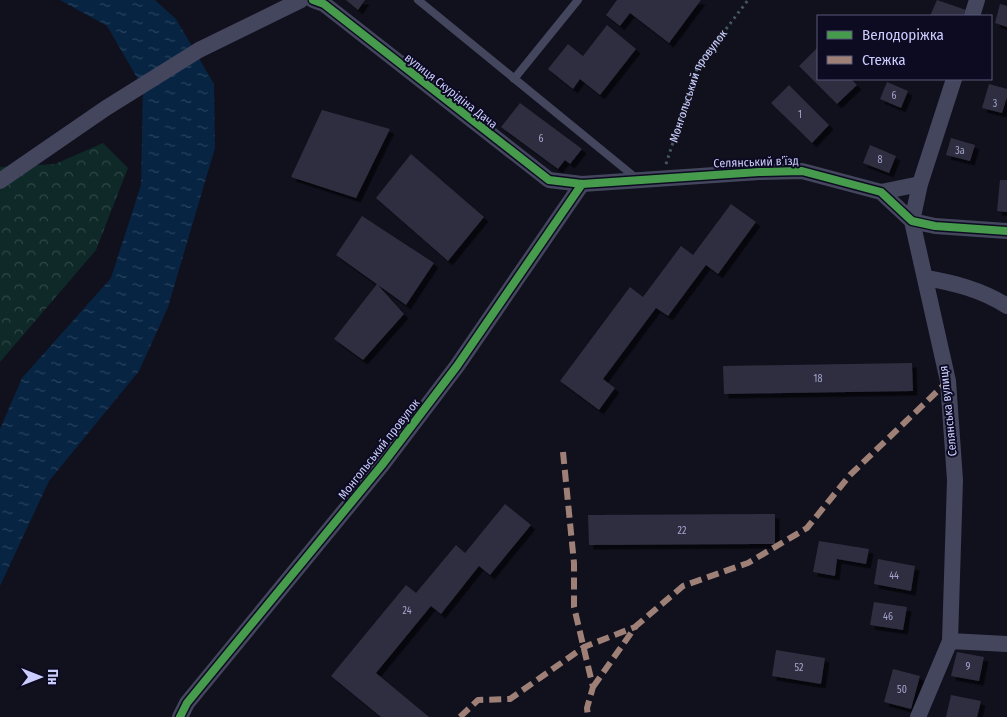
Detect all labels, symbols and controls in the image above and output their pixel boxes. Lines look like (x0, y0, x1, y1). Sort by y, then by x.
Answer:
legend (817, 15, 992, 80)
text: Велодоріжка (862, 26, 944, 44)
street label: Монгольський провулок (666, 27, 730, 144)
street label: вулиця Скурідіна Дача (402, 50, 500, 132)
text: Стежка (862, 51, 906, 69)
house number: 6 (892, 90, 897, 102)
house number: 3 (993, 98, 998, 110)
house number: 1 (798, 109, 802, 121)
house number: 6 (539, 133, 544, 145)
house number: 3а (955, 145, 965, 157)
street label: Селянський вʼїзд (713, 154, 799, 170)
house number: 8 (878, 154, 883, 166)
street label: Селянська вулиця (936, 365, 960, 457)
house number: 18 (814, 373, 822, 385)
street label: Монгольський провулок (335, 396, 423, 502)
house number: 22 (678, 525, 687, 537)
house number: 44 (889, 570, 899, 582)
house number: 24 (402, 605, 412, 617)
house number: 46 (883, 611, 893, 623)
north arrow (15, 652, 65, 702)
house number: 9 (966, 661, 971, 673)
house number: 52 (795, 662, 804, 674)
text: Пн (44, 669, 61, 685)
house number: 50 (897, 684, 907, 696)

